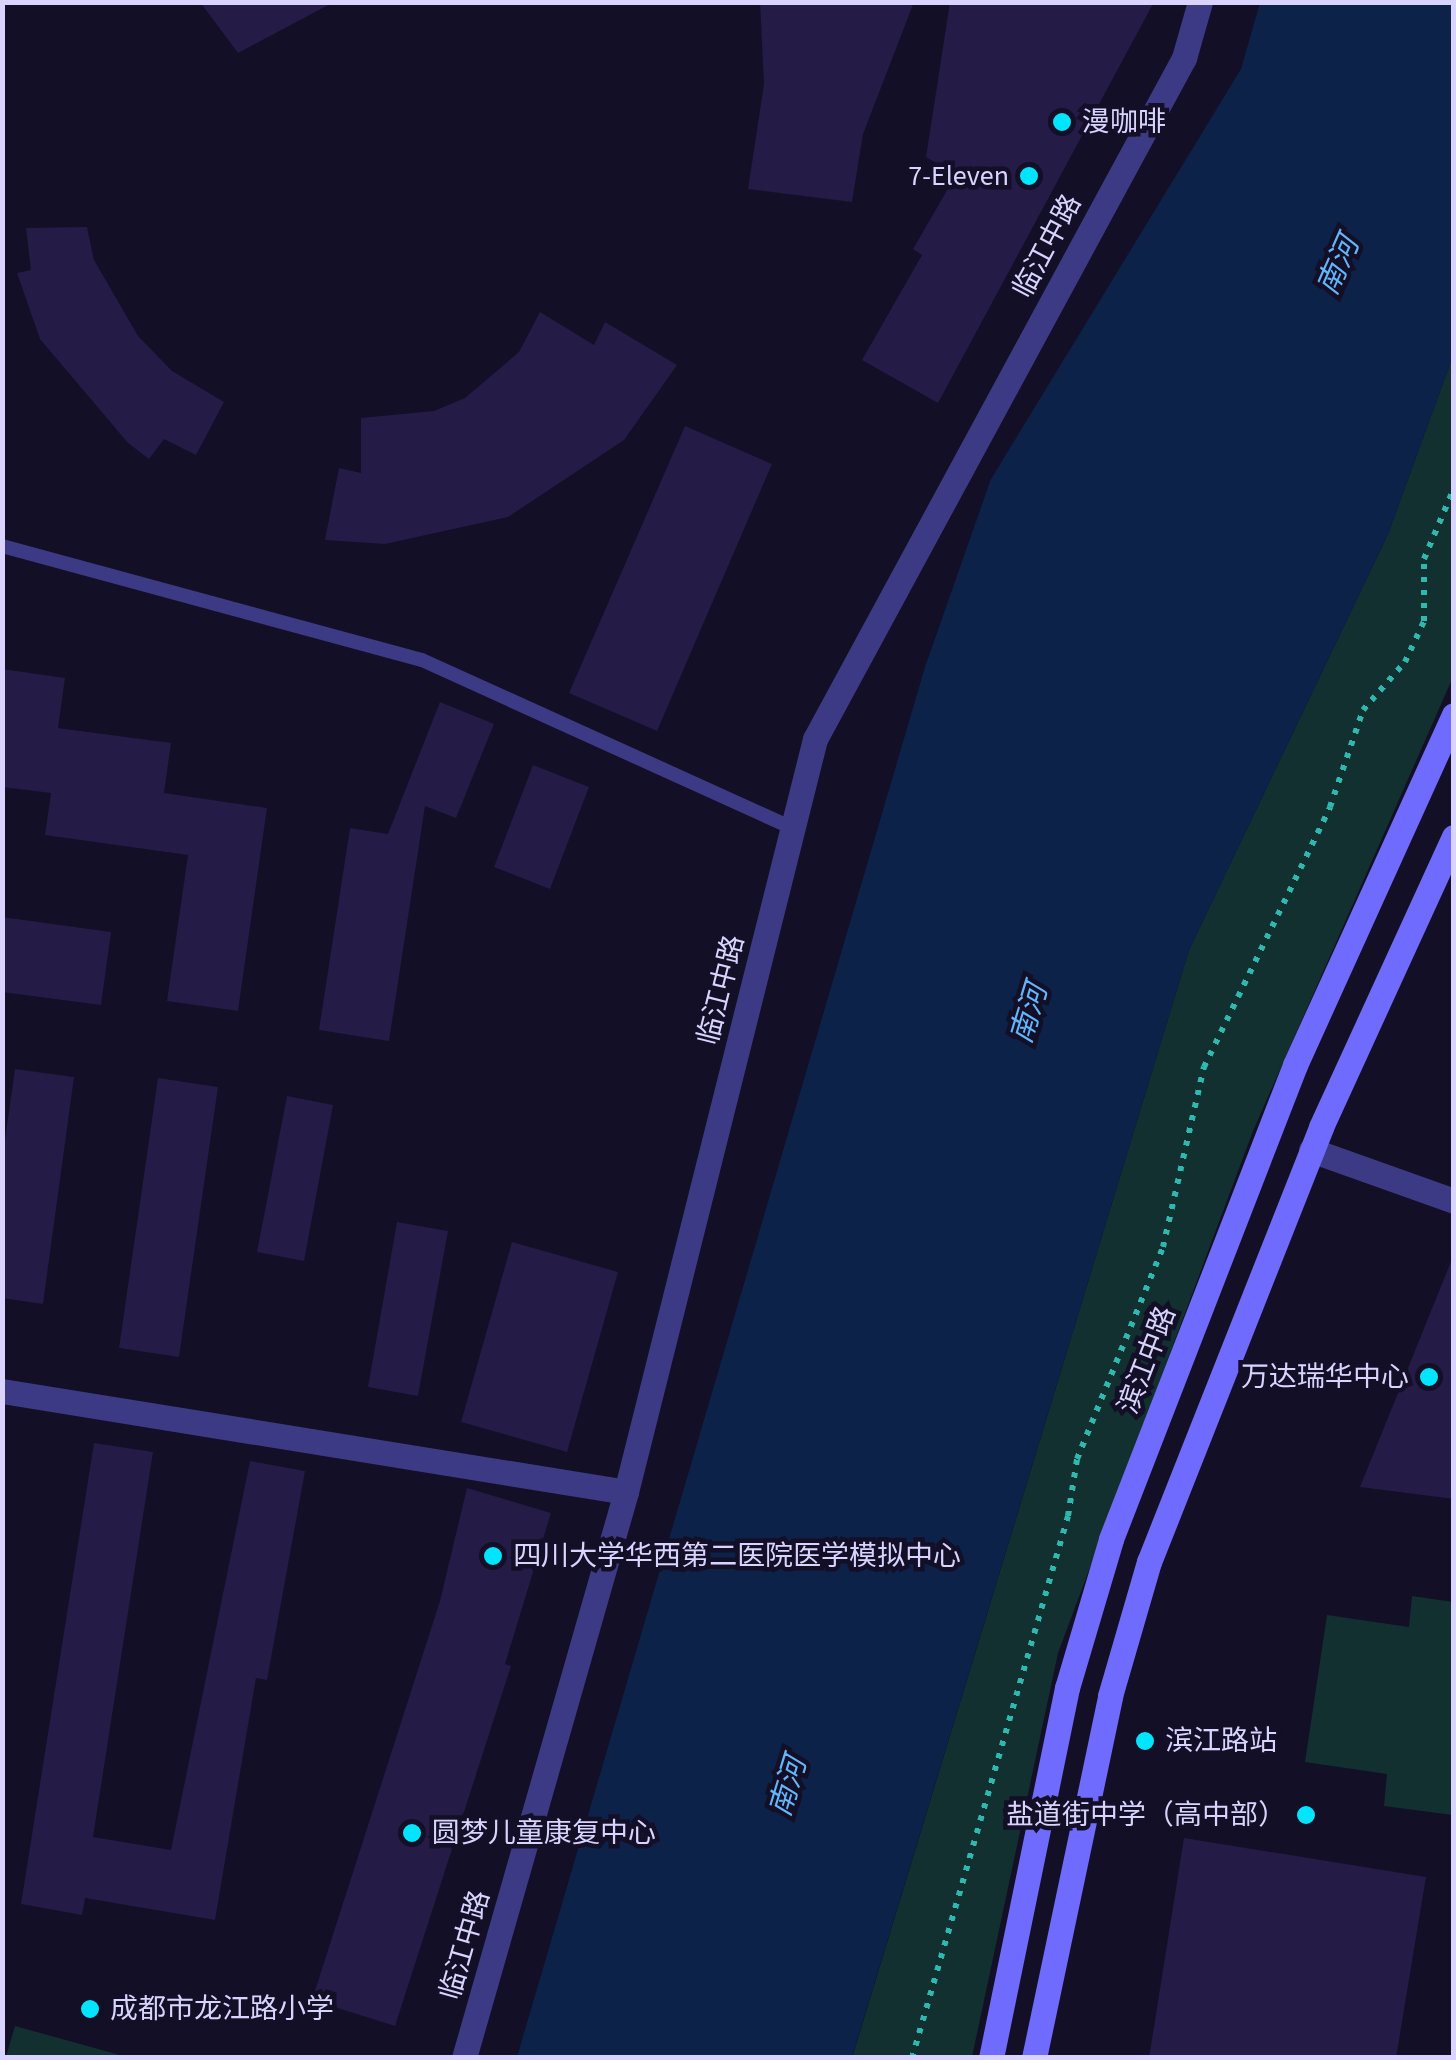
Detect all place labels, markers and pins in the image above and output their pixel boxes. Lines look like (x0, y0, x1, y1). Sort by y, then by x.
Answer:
place label: 漫咖啡 (1082, 105, 1166, 139)
marker: 漫咖啡 (1051, 111, 1073, 133)
place label: 7-Eleven (908, 159, 1009, 193)
marker: 7-Eleven (1018, 165, 1040, 187)
place label: 万达瑞华中心 (1241, 1360, 1409, 1394)
marker: 万达瑞华中心 (1418, 1366, 1440, 1388)
place label: 四川大学华西第二医院医学模拟中心 (513, 1539, 961, 1573)
marker: 四川大学华西第二医院医学模拟中心 (482, 1545, 504, 1567)
place label: 滨江路站 (1165, 1724, 1277, 1758)
marker: 滨江路站 (1134, 1730, 1156, 1752)
place label: 盐道街中学（高中部） (1006, 1798, 1286, 1832)
marker: 盐道街中学（高中部） (1295, 1804, 1317, 1826)
place label: 圆梦儿童康复中心 (432, 1816, 656, 1850)
marker: 圆梦儿童康复中心 (401, 1822, 423, 1844)
place label: 成都市龙江路小学 (110, 1992, 334, 2026)
marker: 成都市龙江路小学 (79, 1998, 101, 2020)

